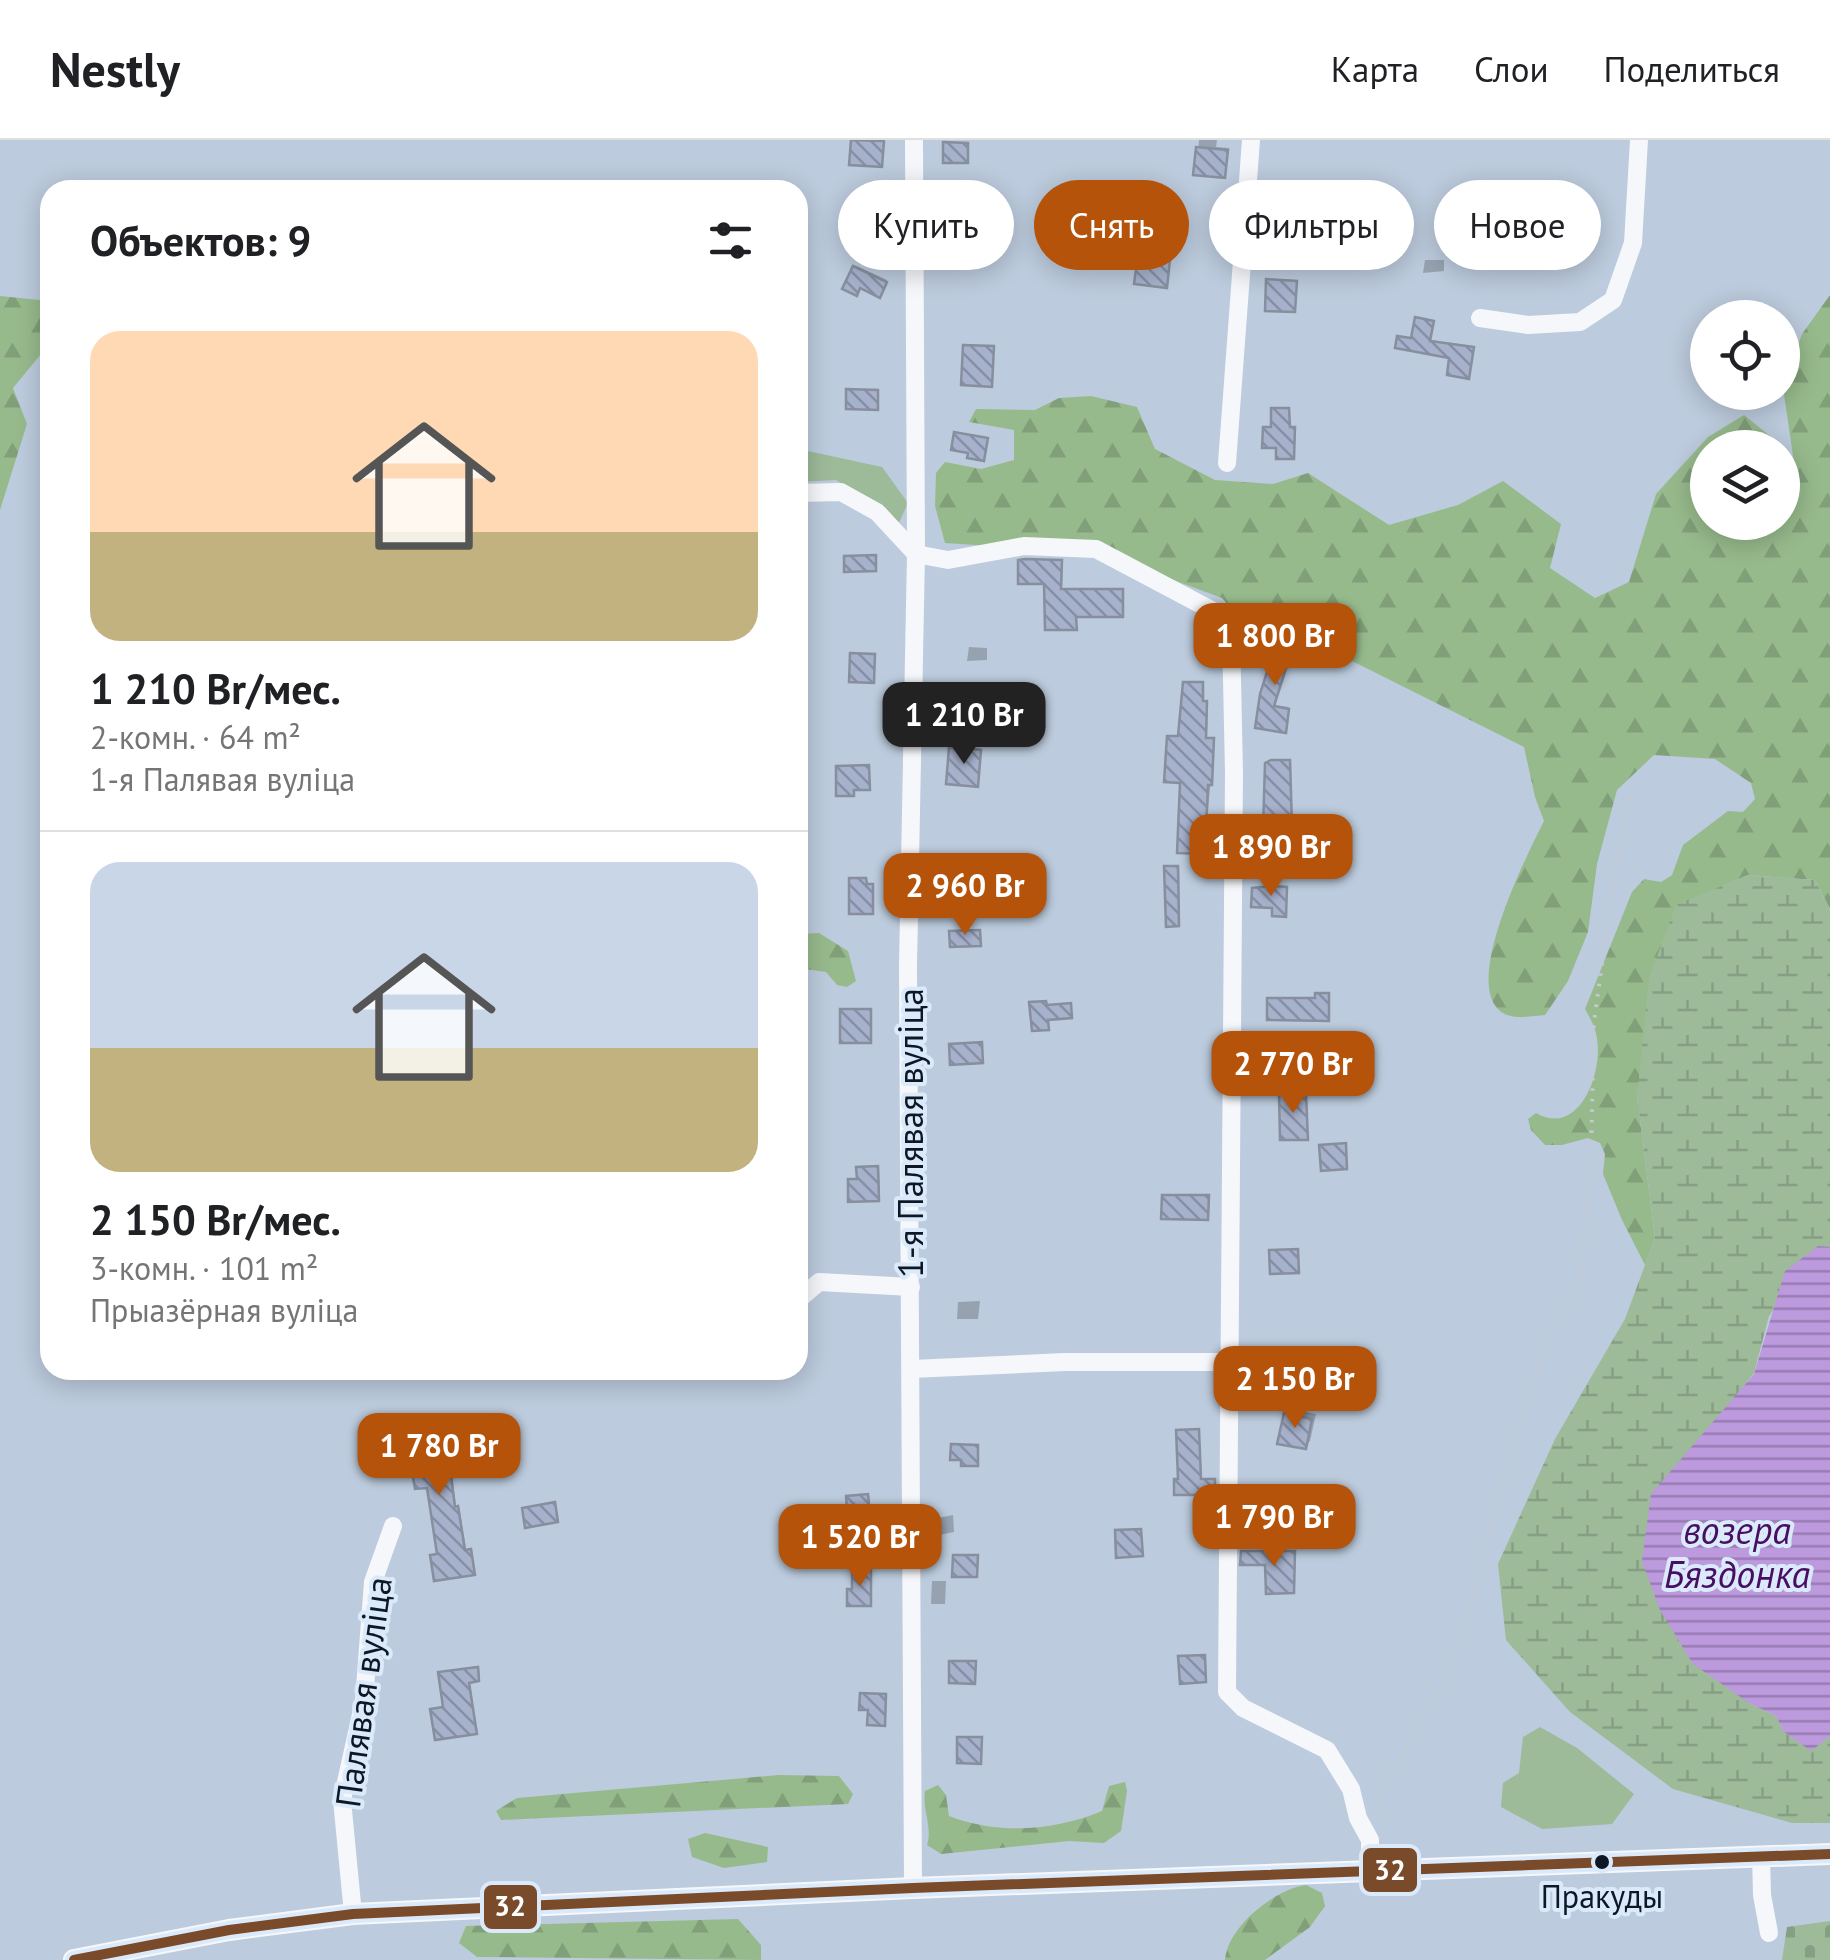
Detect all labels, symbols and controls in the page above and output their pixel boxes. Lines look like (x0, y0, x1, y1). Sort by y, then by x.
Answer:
text: Nestly (50, 38, 180, 100)
text: Карта (1331, 46, 1419, 92)
text: Слои (1474, 46, 1549, 92)
text: Поделиться (1604, 46, 1780, 92)
chip: Купить (838, 180, 1014, 270)
chip: Снять (1034, 180, 1189, 270)
chip: Фильтры (1209, 180, 1414, 270)
chip: Новое (1434, 180, 1601, 270)
text: Объектов: 9 (90, 213, 311, 268)
icon: filters (703, 213, 758, 268)
map controls (1690, 300, 1800, 540)
button: locate (1690, 300, 1800, 410)
icon: home (334, 396, 514, 576)
button: layers (1690, 430, 1800, 540)
pin: 1 800 Br (1172, 603, 1378, 688)
text: 1 800 Br (1216, 614, 1334, 656)
text: 1 210 Br/мес. (90, 661, 341, 716)
pin: 1 210 Br (861, 682, 1067, 767)
text: 1 210 Br (905, 693, 1023, 735)
text: 2-комн. · 64 m² (90, 716, 301, 758)
text: 1-я Палявая вуліца (90, 758, 355, 800)
pin: 1 890 Br (1168, 814, 1374, 899)
text: 1 890 Br (1212, 825, 1330, 867)
pin: 2 960 Br (862, 853, 1068, 938)
text: 2 960 Br (906, 864, 1024, 906)
icon: home (334, 927, 514, 1107)
street label: 1-я Палявая вуліца (887, 988, 933, 1278)
pin: 2 770 Br (1190, 1031, 1396, 1116)
text: 2 770 Br (1234, 1042, 1352, 1084)
text: 2 150 Br/мес. (90, 1192, 341, 1247)
text: 3-комн. · 101 m² (90, 1247, 318, 1289)
text: Прыазёрная вуліца (90, 1289, 358, 1331)
pin: 2 150 Br (1192, 1346, 1398, 1431)
text: 2 150 Br (1236, 1357, 1354, 1399)
pin: 1 780 Br (336, 1413, 542, 1498)
text: 1 780 Br (380, 1424, 498, 1466)
pin: 1 790 Br (1171, 1484, 1377, 1569)
text: 1 790 Br (1215, 1495, 1333, 1537)
pin: 1 520 Br (757, 1504, 963, 1589)
water label: возера Бяздонка (1664, 1505, 1811, 1598)
text: 1 520 Br (801, 1515, 919, 1557)
street label: Палявая вуліца (324, 1574, 402, 1810)
line badge: 32 (1361, 1846, 1419, 1894)
text: 32 (1374, 1851, 1406, 1888)
marker: Пракуды (1592, 1852, 1612, 1872)
place label: Пракуды (1541, 1875, 1663, 1917)
line badge: 32 (482, 1883, 539, 1931)
text: 32 (494, 1887, 526, 1924)

